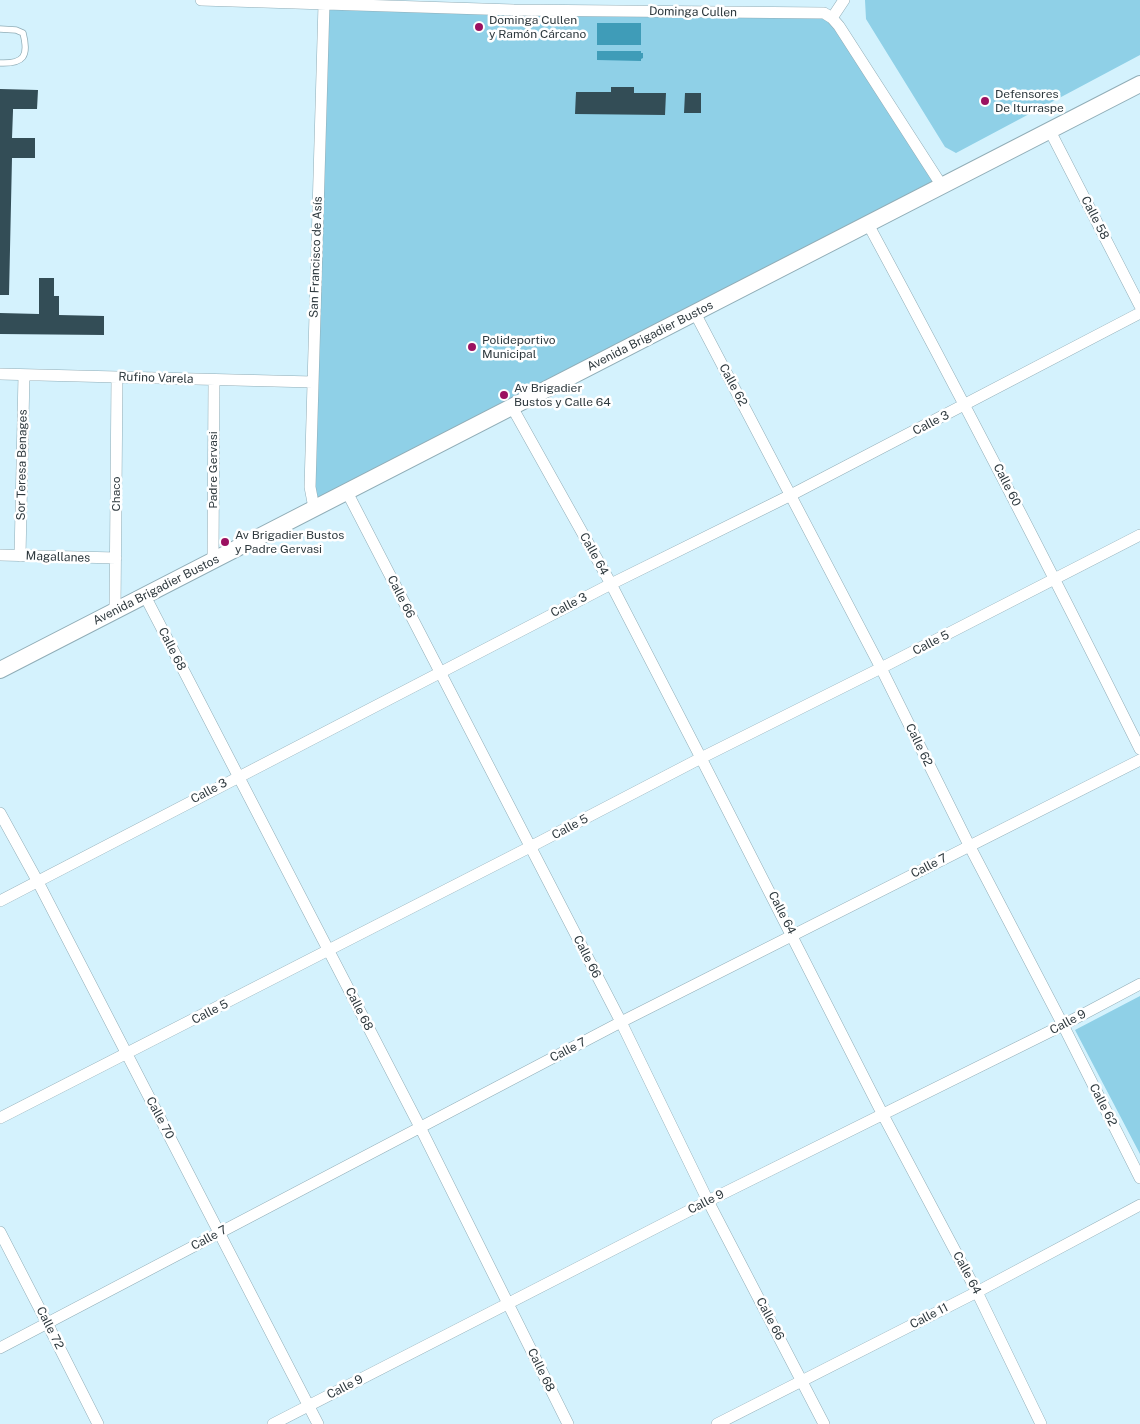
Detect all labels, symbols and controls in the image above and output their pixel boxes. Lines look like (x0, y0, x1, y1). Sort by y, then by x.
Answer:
street label: Dominga Cullen (649, 4, 737, 20)
place label: Dominga Cullen y Ramón Cárcano (489, 13, 586, 41)
marker: Dominga Cullen y Ramón Cárcano (473, 21, 485, 33)
place label: Defensores De Iturraspe (995, 87, 1064, 115)
marker: Defensores De Iturraspe (979, 95, 991, 107)
street label: Calle 58 (1078, 194, 1112, 242)
street label: San Francisco de Asís (307, 196, 325, 318)
street label: Avenida Brigadier Bustos (585, 298, 715, 374)
place label: Polideportivo Municipal (482, 333, 556, 361)
marker: Polideportivo Municipal (466, 341, 478, 353)
street label: Calle 62 (716, 361, 750, 409)
street label: Rufino Varela (118, 369, 194, 387)
place label: Av Brigadier Bustos y Calle 64 (514, 381, 611, 409)
marker: Av Brigadier Bustos y Calle 64 (498, 389, 510, 401)
street label: Calle 3 (910, 408, 952, 438)
street label: Sor Teresa Benages (14, 409, 30, 521)
street label: Padre Gervasi (206, 431, 220, 509)
street label: Calle 60 (990, 461, 1024, 509)
street label: Chaco (109, 476, 123, 512)
place label: Av Brigadier Bustos y Padre Gervasi (235, 528, 344, 556)
street label: Calle 64 (576, 530, 612, 578)
marker: Av Brigadier Bustos y Padre Gervasi (219, 536, 231, 548)
street label: Magallanes (25, 549, 91, 565)
street label: Avenida Brigadier Bustos (91, 552, 221, 628)
street label: Calle 66 (384, 573, 418, 621)
street label: Calle 3 (548, 590, 590, 620)
street label: Calle 68 (155, 625, 189, 673)
street label: Calle 5 (910, 628, 952, 658)
street label: Calle 62 (902, 721, 936, 769)
street label: Calle 3 (188, 776, 230, 806)
street label: Calle 5 (549, 811, 591, 843)
street label: Calle 7 (909, 851, 949, 881)
street label: Calle 64 (765, 889, 799, 937)
street label: Calle 66 (570, 933, 604, 981)
street label: Calle 68 (342, 985, 376, 1033)
street label: Calle 5 (189, 997, 231, 1027)
street label: Calle 9 (1047, 1007, 1089, 1037)
street label: Calle 7 (548, 1035, 588, 1065)
street label: Calle 62 (1086, 1081, 1120, 1129)
street label: Calle 70 (143, 1094, 177, 1142)
street label: Calle 9 (685, 1187, 727, 1217)
street label: Calle 7 (189, 1223, 229, 1253)
street label: Calle 64 (950, 1249, 984, 1297)
street label: Calle 66 (753, 1295, 787, 1343)
street label: Calle 11 (907, 1300, 951, 1332)
street label: Calle 72 (33, 1304, 67, 1352)
street label: Calle 68 (524, 1346, 558, 1394)
street label: Calle 9 (324, 1372, 366, 1402)

